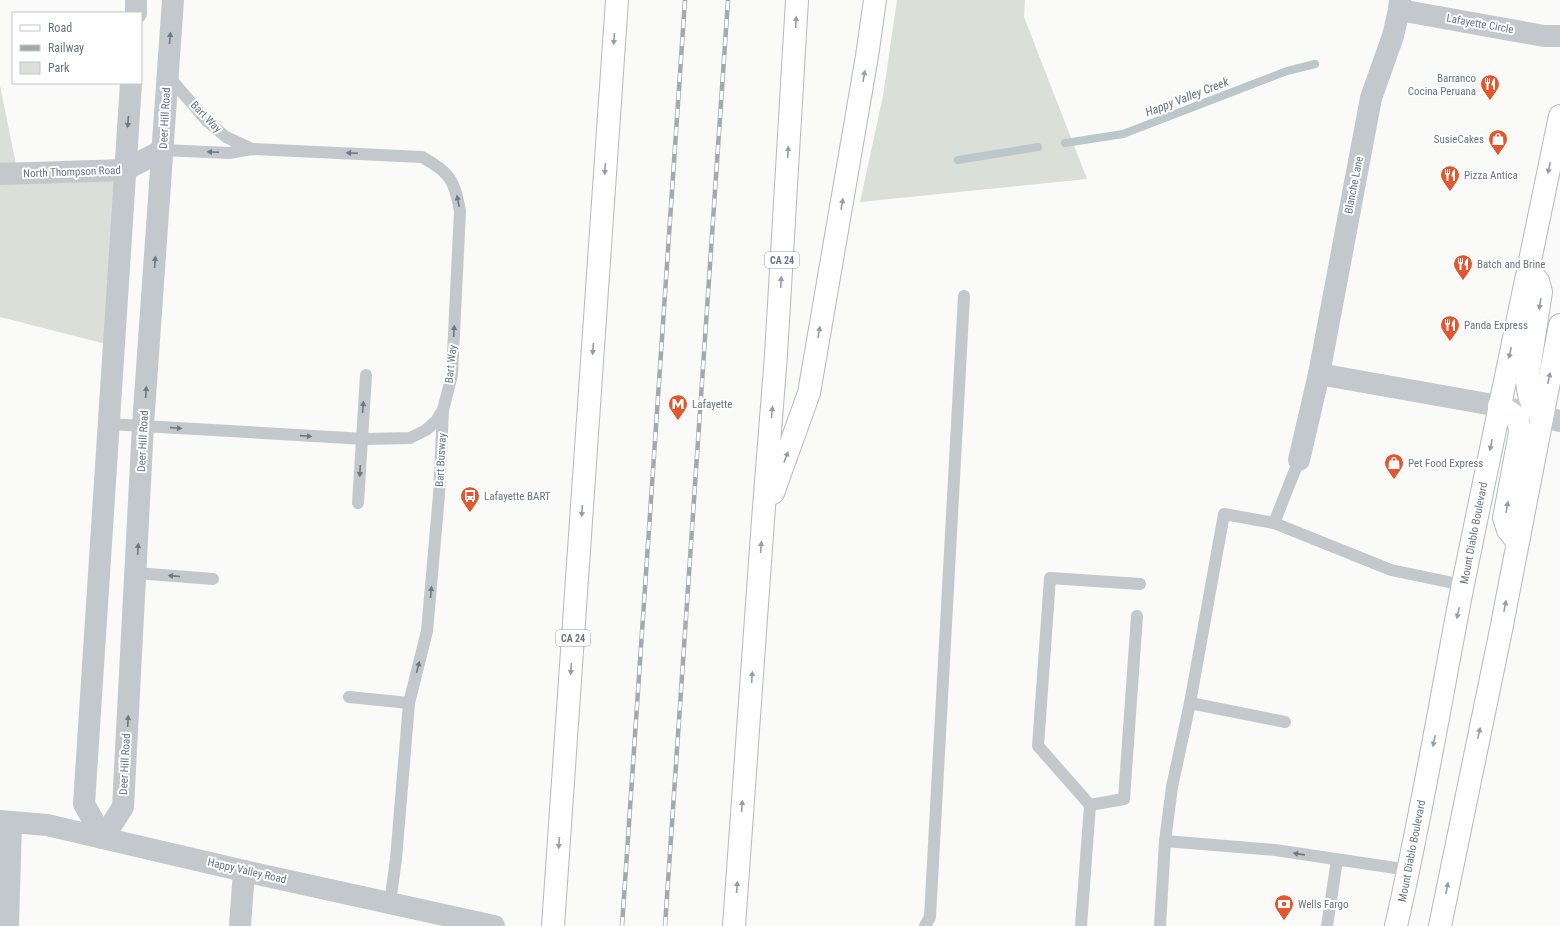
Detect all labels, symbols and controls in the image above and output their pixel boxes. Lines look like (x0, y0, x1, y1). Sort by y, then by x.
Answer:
legend (12, 12, 142, 84)
street label: Lafayette Circle (1445, 12, 1515, 36)
one-way arrow (792, 16, 799, 28)
text: Road (48, 21, 72, 35)
one-way arrow (166, 32, 173, 44)
one-way arrow (611, 33, 618, 45)
text: Railway (48, 41, 84, 55)
text: Park (48, 61, 70, 75)
one-way arrow (861, 70, 867, 82)
place label: Barranco Cocina Peruana (1408, 72, 1476, 98)
restaurant icon: Barranco Cocina Peruana (1479, 73, 1501, 101)
water label: Happy Valley Creek (1143, 74, 1231, 119)
street label: Deer Hill Road (157, 87, 173, 149)
street label: Bart Way (188, 99, 224, 136)
one-way arrow (125, 116, 132, 128)
shop icon: SusieCakes (1487, 128, 1509, 156)
place label: SusieCakes (1434, 133, 1484, 146)
one-way arrow (785, 146, 792, 158)
one-way arrow (207, 149, 219, 156)
one-way arrow (346, 150, 358, 157)
street label: Blanche Lane (1342, 155, 1366, 215)
one-way arrow (1546, 162, 1552, 175)
one-way arrow (602, 163, 609, 175)
street label: North Thompson Road (23, 164, 121, 180)
restaurant icon: Pizza Antica (1439, 164, 1461, 192)
place label: Pizza Antica (1464, 169, 1518, 182)
one-way arrow (455, 195, 461, 207)
one-way arrow (839, 198, 845, 210)
road number: CA 24 (765, 252, 799, 268)
restaurant icon: Batch and Brine (1452, 253, 1474, 281)
one-way arrow (151, 256, 158, 268)
place label: Batch and Brine (1477, 258, 1545, 271)
one-way arrow (777, 276, 784, 288)
one-way arrow (1537, 298, 1543, 310)
restaurant icon: Panda Express (1439, 314, 1461, 342)
place label: Panda Express (1464, 319, 1528, 332)
one-way arrow (451, 325, 458, 337)
one-way arrow (817, 326, 823, 338)
one-way arrow (589, 343, 596, 355)
street label: Bart Way (443, 344, 460, 384)
one-way arrow (1507, 347, 1513, 360)
one-way arrow (1546, 372, 1552, 385)
one-way arrow (142, 386, 149, 398)
metro station icon: Lafayette (667, 393, 689, 421)
place label: Lafayette (692, 398, 733, 411)
one-way arrow (360, 401, 367, 413)
one-way arrow (768, 406, 775, 418)
street label: Deer Hill Road (135, 410, 151, 472)
one-way arrow (170, 424, 182, 431)
street label: Bart Busway (433, 432, 449, 487)
one-way arrow (300, 433, 312, 440)
one-way arrow (1488, 438, 1494, 451)
one-way arrow (783, 451, 789, 463)
shop icon: Pet Food Express (1383, 452, 1405, 480)
place label: Pet Food Express (1408, 457, 1483, 470)
one-way arrow (356, 465, 363, 477)
street label: Mount Diablo Boulevard (1458, 481, 1490, 585)
bus stop icon: Lafayette BART (459, 485, 481, 513)
place label: Lafayette BART (484, 490, 551, 503)
one-way arrow (1504, 500, 1510, 513)
one-way arrow (578, 505, 585, 517)
one-way arrow (757, 541, 764, 553)
one-way arrow (134, 543, 141, 555)
one-way arrow (168, 573, 180, 579)
one-way arrow (427, 586, 434, 598)
one-way arrow (1502, 599, 1508, 612)
one-way arrow (1454, 607, 1460, 619)
road number: CA 24 (556, 630, 590, 646)
one-way arrow (415, 661, 421, 673)
one-way arrow (567, 663, 574, 675)
one-way arrow (748, 670, 755, 683)
one-way arrow (124, 715, 131, 727)
one-way arrow (1476, 727, 1482, 739)
street label: Deer Hill Road (117, 733, 133, 795)
one-way arrow (1430, 735, 1436, 747)
street label: Mount Diablo Boulevard (1396, 799, 1428, 903)
one-way arrow (739, 800, 746, 812)
one-way arrow (555, 837, 562, 849)
one-way arrow (1293, 851, 1305, 857)
street label: Happy Valley Road (206, 856, 288, 886)
one-way arrow (733, 881, 740, 893)
one-way arrow (1445, 882, 1451, 894)
bank icon: Wells Fargo (1273, 893, 1295, 921)
place label: Wells Fargo (1298, 898, 1349, 911)

